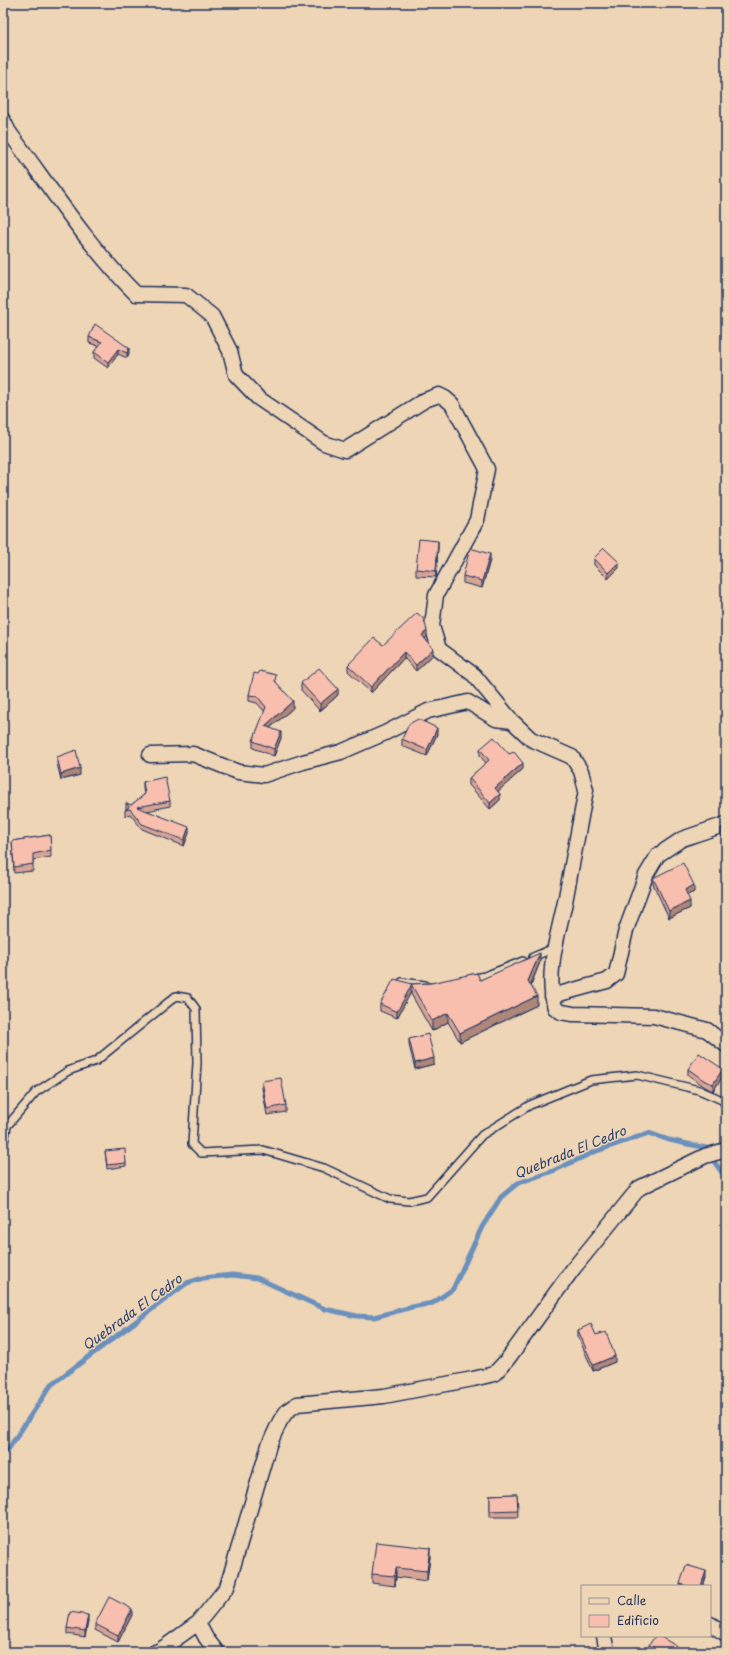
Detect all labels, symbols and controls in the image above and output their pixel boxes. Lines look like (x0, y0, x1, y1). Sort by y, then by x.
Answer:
water label: Quebrada El Cedro (511, 1120, 629, 1183)
water label: Quebrada El Cedro (78, 1268, 186, 1354)
legend (581, 1585, 711, 1637)
text: Calle (617, 1591, 647, 1609)
text: Edificio (617, 1611, 659, 1629)

